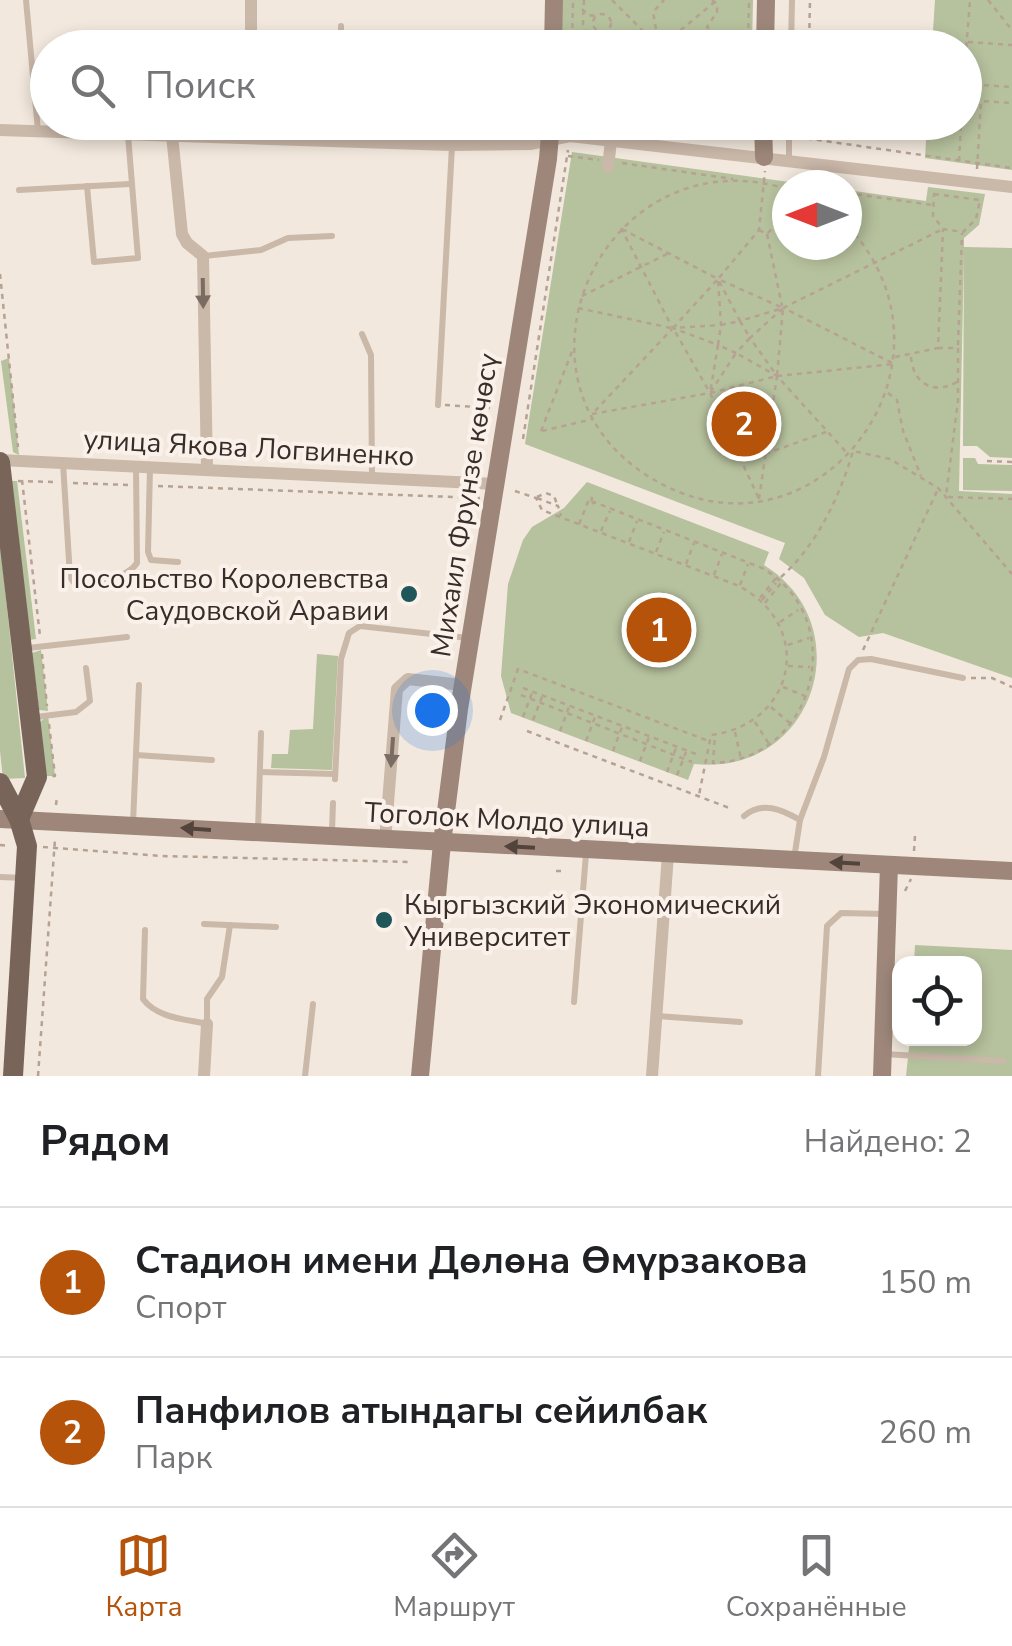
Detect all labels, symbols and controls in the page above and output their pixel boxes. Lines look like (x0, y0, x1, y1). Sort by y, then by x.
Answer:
search box (30, 30, 982, 140)
icon: search (65, 58, 120, 113)
text: Поиск (145, 60, 255, 111)
north arrow (772, 170, 862, 260)
one-way arrow (196, 277, 212, 309)
street label: Михаил Фрунзе көчөсү (422, 350, 508, 660)
pin: 2 (712, 386, 776, 462)
street label: улица Якова Логвиненко (83, 420, 415, 476)
place label: Посольство Королевства Саудовской Аравии (60, 560, 389, 630)
marker: Посольство Королевства Саудовской Аравии (398, 583, 420, 605)
pin: 1 (626, 592, 692, 668)
your location (407, 685, 458, 736)
one-way arrow (384, 737, 400, 769)
street label: Тоголок Молдо улица (363, 794, 650, 846)
one-way arrow (179, 821, 211, 837)
one-way arrow (504, 839, 536, 855)
one-way arrow (828, 855, 860, 871)
place label: Кыргызский Экономический Университет (403, 886, 781, 956)
marker: Кыргызский Экономический Университет (373, 909, 395, 931)
map controls (892, 956, 982, 1046)
button: locate (892, 956, 982, 1046)
text: Рядом (40, 1113, 170, 1170)
text: Найдено: 2 (804, 1120, 972, 1163)
text: Стадион имени Дөлөна Өмүрзакова (135, 1235, 808, 1286)
text: 1 (63, 1261, 82, 1304)
text: 150 m (879, 1261, 972, 1304)
text: Спорт (135, 1286, 227, 1329)
text: Панфилов атындагы сейилбак (135, 1385, 707, 1436)
text: 2 (63, 1411, 82, 1454)
text: 260 m (879, 1411, 972, 1454)
text: Парк (135, 1436, 212, 1479)
tab: Карта (105, 1528, 183, 1626)
tab: Маршрут (393, 1528, 515, 1626)
tab: Сохранённые (726, 1528, 907, 1626)

